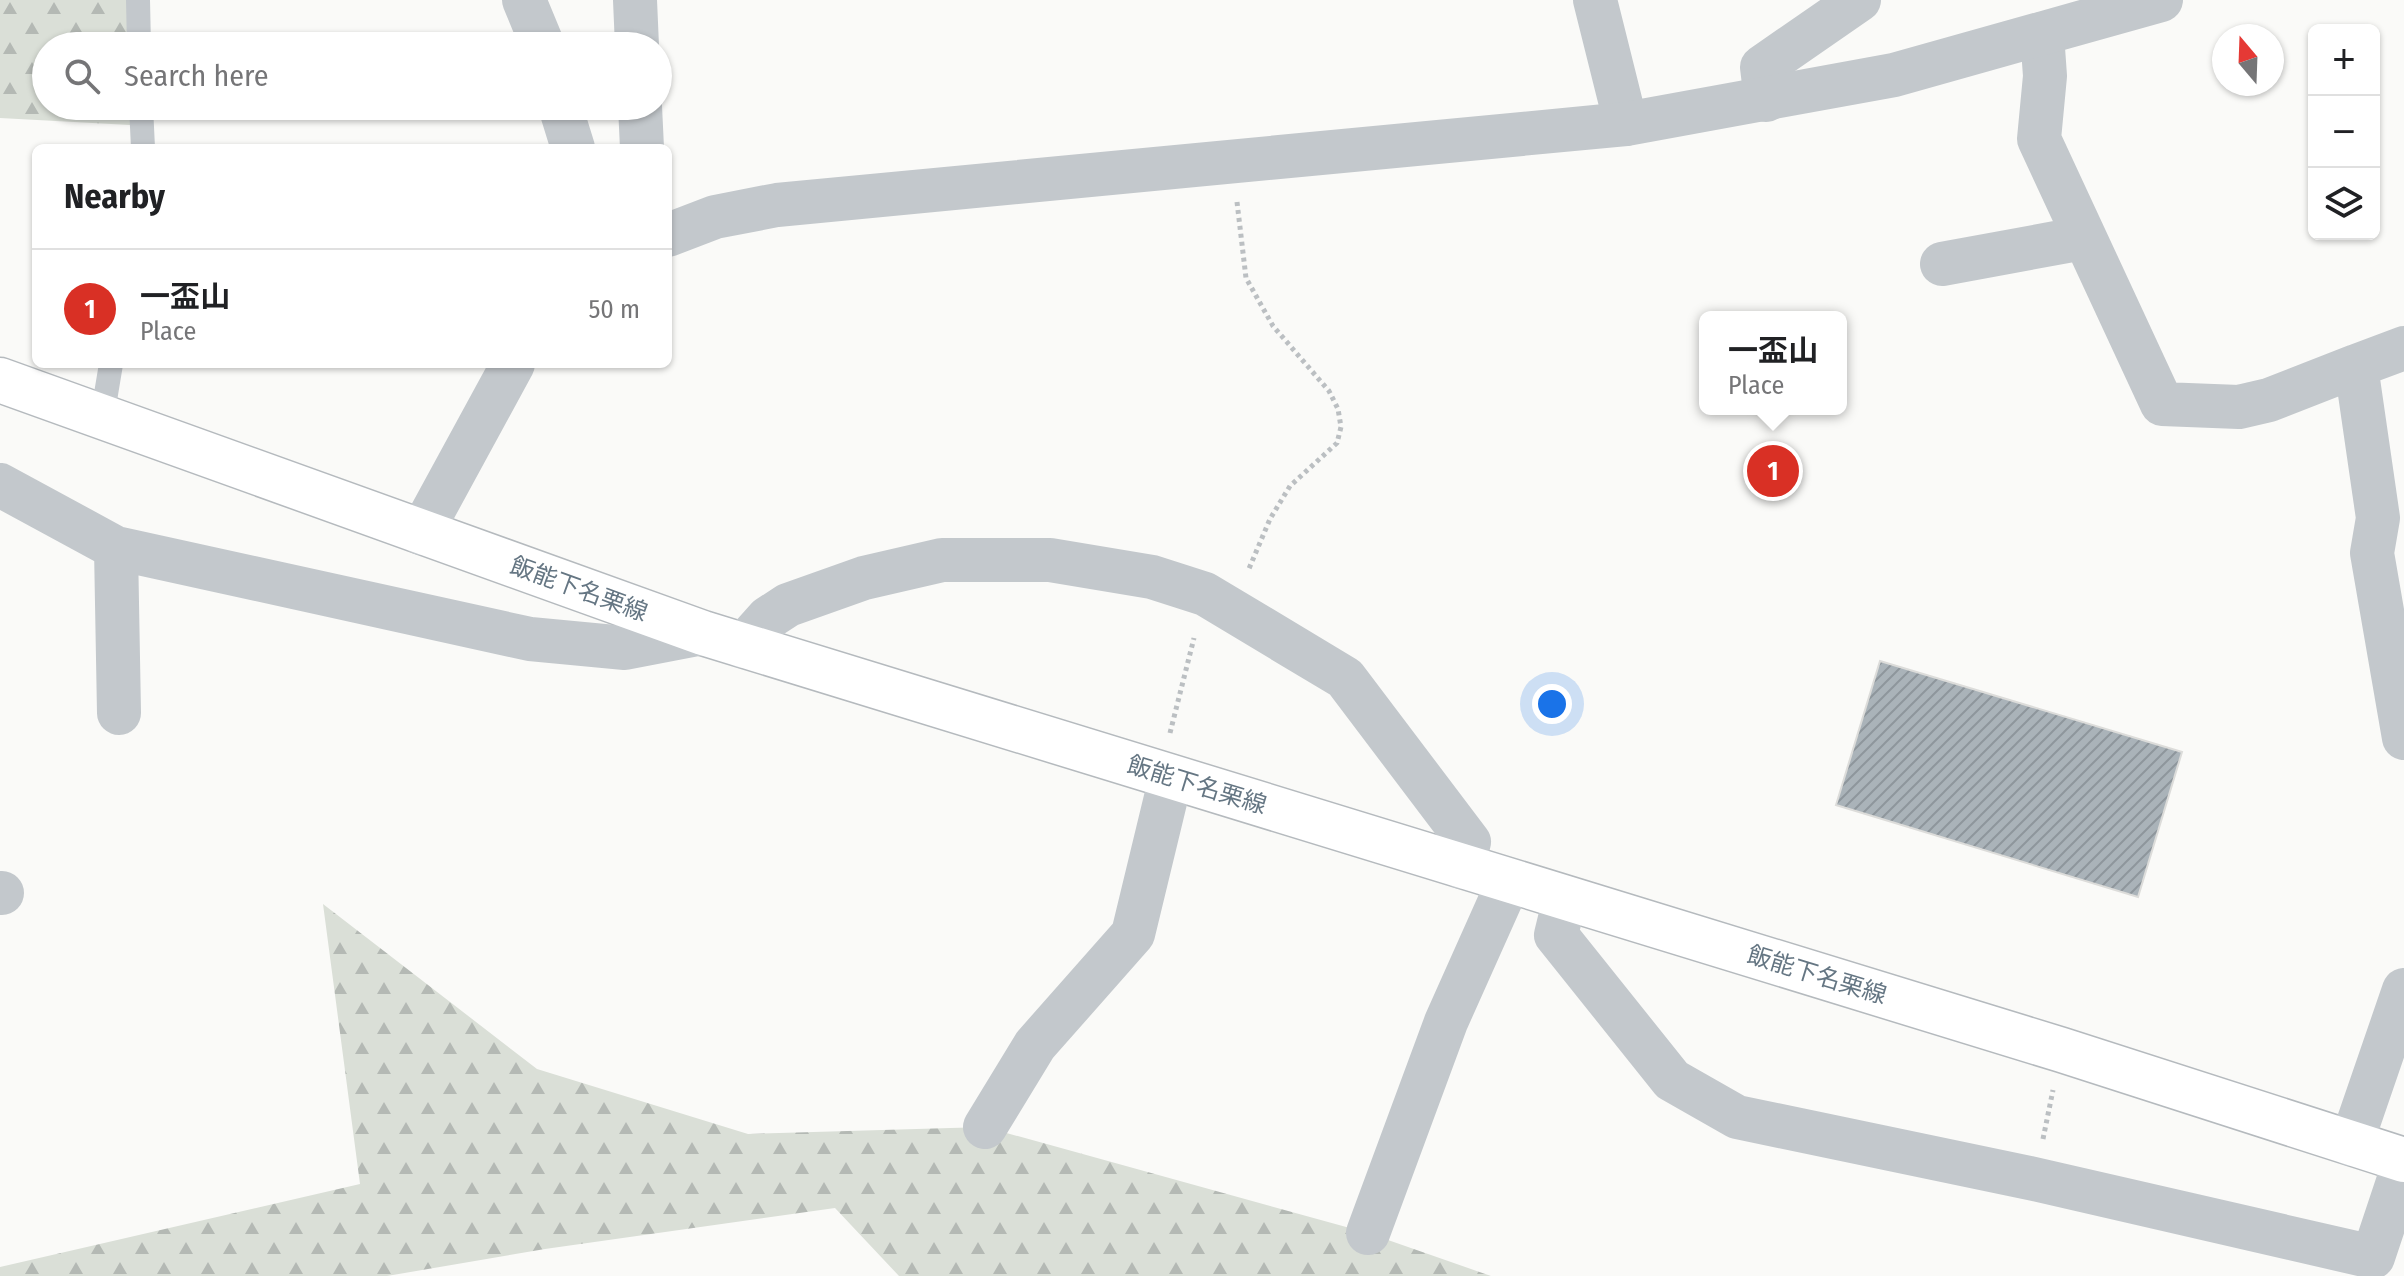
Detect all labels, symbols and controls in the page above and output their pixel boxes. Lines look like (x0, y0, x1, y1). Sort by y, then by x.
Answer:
north arrow (2212, 24, 2284, 96)
map controls (2308, 24, 2380, 240)
button: + (2308, 24, 2380, 96)
search box (32, 32, 672, 120)
icon: search (60, 54, 104, 98)
text: Search here (124, 58, 269, 94)
button: − (2308, 96, 2380, 168)
button: layers (2308, 168, 2380, 240)
text: Nearby (64, 176, 165, 217)
text: 一盃山 (140, 279, 230, 315)
text: 1 (85, 294, 96, 325)
text: 50 m (588, 294, 640, 325)
popup (1699, 311, 1847, 415)
text: Place (140, 316, 196, 347)
text: 一盃山 (1728, 333, 1818, 369)
text: Place (1728, 370, 1784, 401)
pin: 1 (1747, 441, 1799, 501)
street label: 飯能下名栗線 (507, 551, 651, 627)
your location (1532, 684, 1572, 724)
street label: 飯能下名栗線 (1124, 751, 1270, 819)
street label: 飯能下名栗線 (1744, 941, 1890, 1009)

